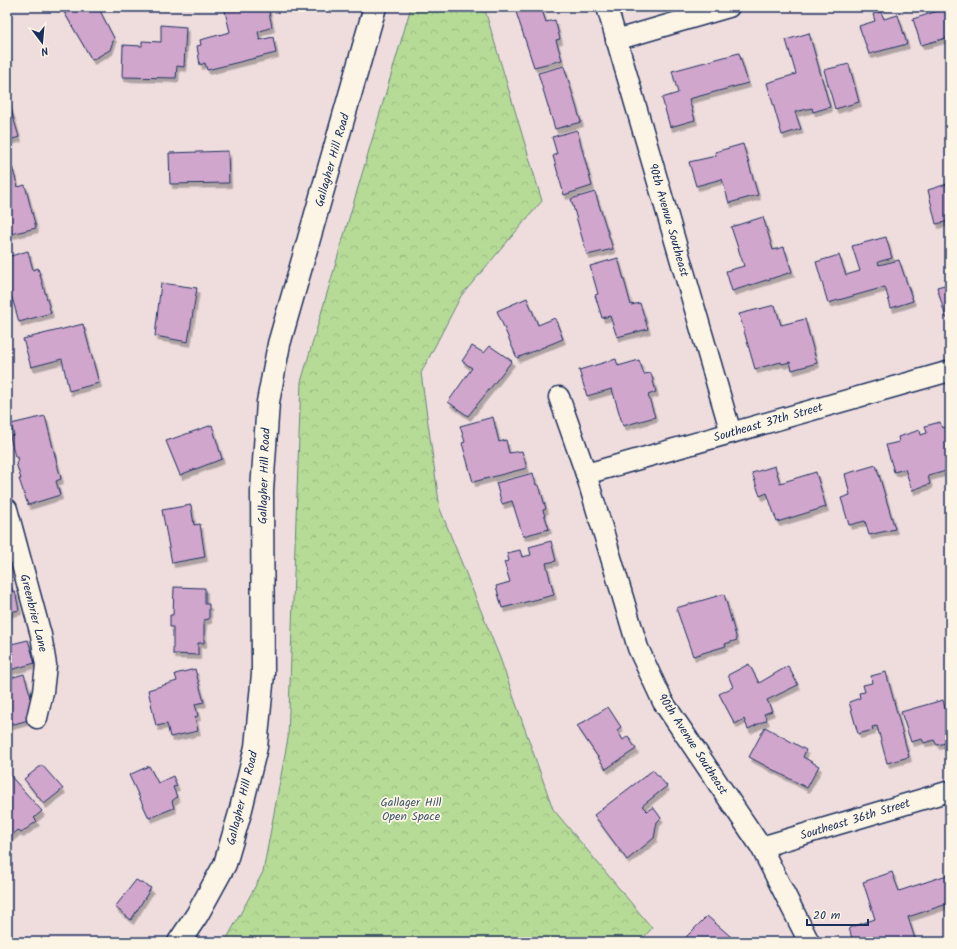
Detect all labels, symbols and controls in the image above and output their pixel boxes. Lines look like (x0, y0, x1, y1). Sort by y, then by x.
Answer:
north arrow (22, 22, 62, 62)
text: N (39, 41, 50, 60)
street label: Gallagher Hill Road (310, 110, 355, 209)
street label: 90th Avenue Southeast (643, 161, 694, 279)
street label: Southeast 37th Street (711, 398, 825, 447)
street label: Gallagher Hill Road (253, 426, 276, 525)
street label: Greenbrier Lane (15, 572, 53, 655)
street label: 90th Avenue Southeast (653, 690, 733, 799)
street label: Gallagher Hill Road (222, 748, 264, 847)
park label: Gallager Hill Open Space (380, 793, 442, 826)
street label: Southeast 36th Street (798, 794, 913, 845)
scale bar (807, 901, 868, 927)
text: 20 m (813, 906, 841, 925)

